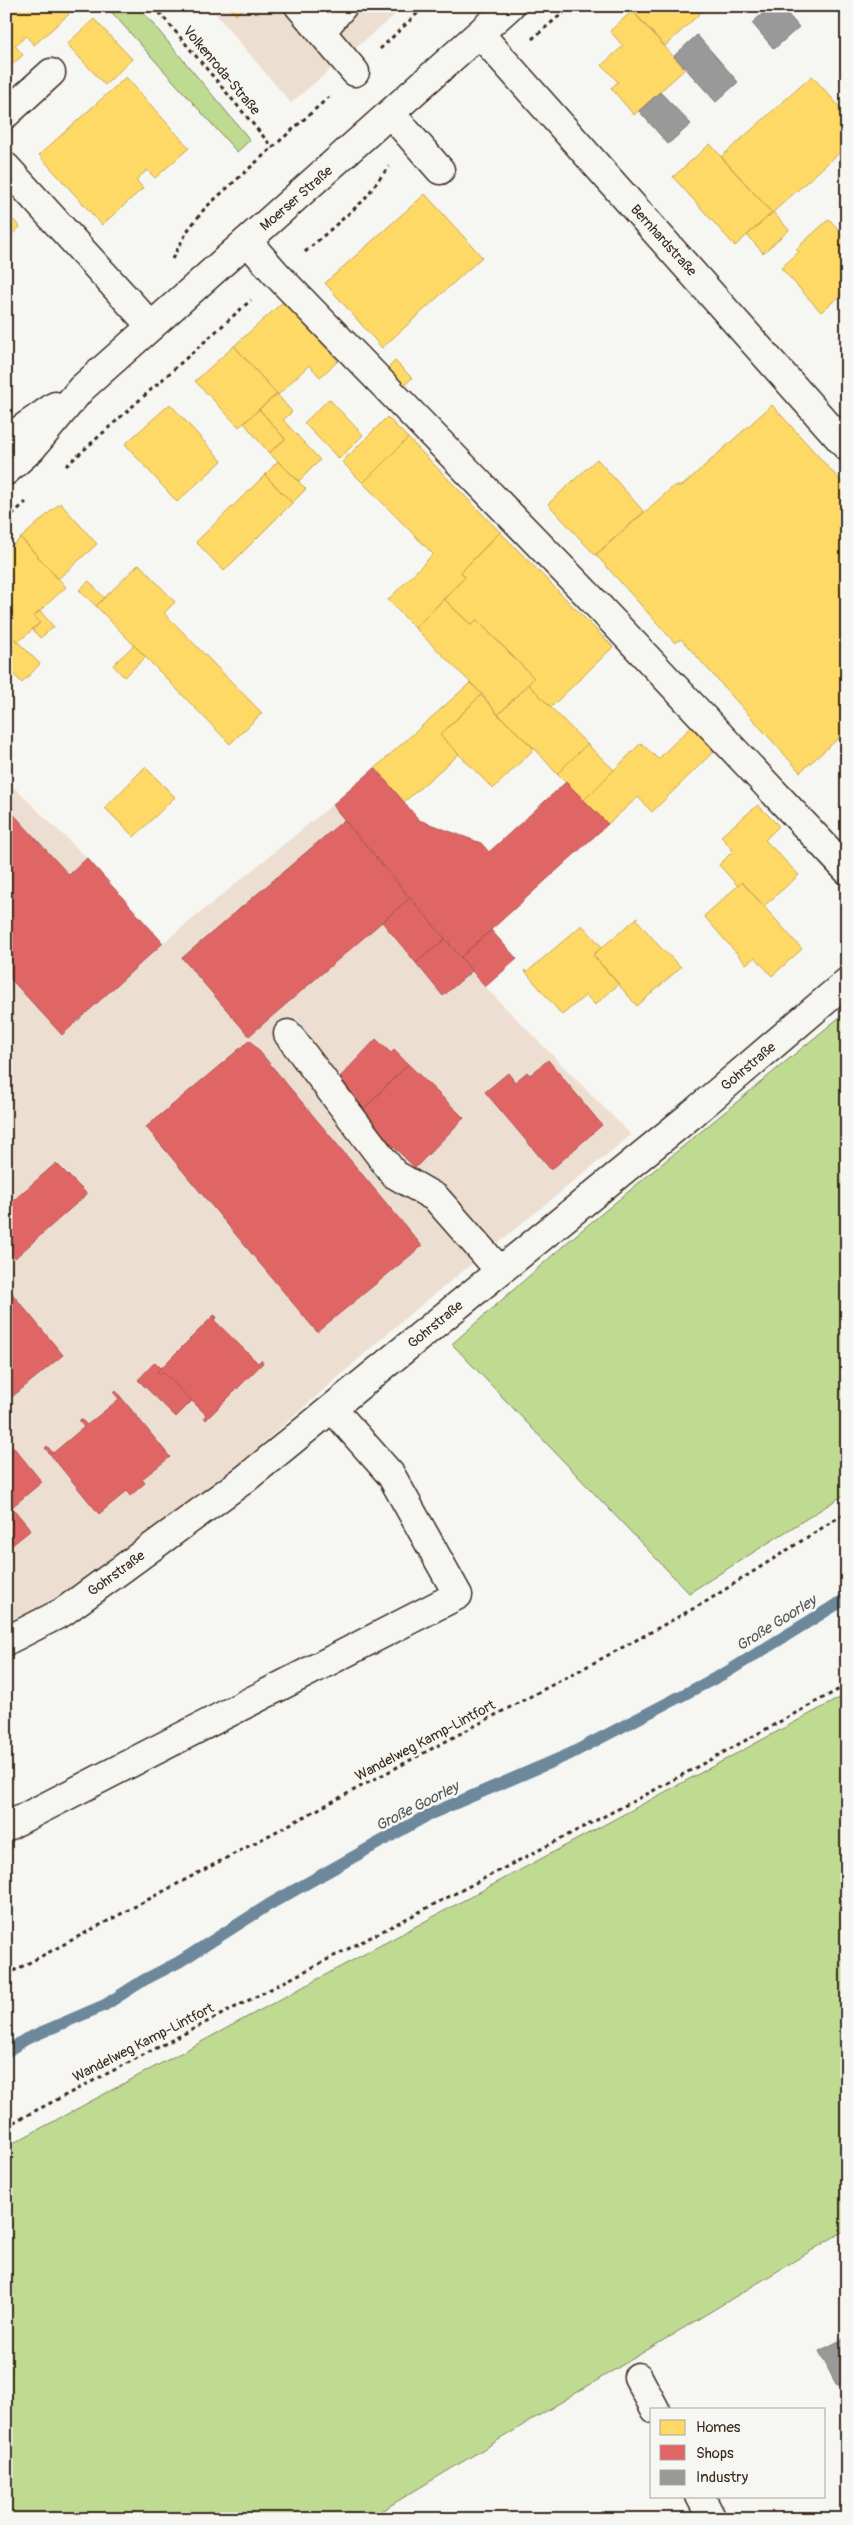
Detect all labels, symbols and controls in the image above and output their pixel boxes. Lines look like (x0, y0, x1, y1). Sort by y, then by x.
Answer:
street label: Volkenroda-Straße (179, 22, 264, 118)
street label: Moerser Straße (257, 162, 336, 234)
street label: Bernhardstraße (627, 201, 700, 280)
street label: Gohrstraße (717, 1039, 779, 1094)
street label: Gohrstraße (404, 1297, 467, 1352)
street label: Gohrstraße (84, 1547, 148, 1600)
water label: Große Goorley (733, 1590, 822, 1656)
street label: Wandelweg Kamp-Lintfort (352, 1696, 499, 1785)
water label: Große Goorley (373, 1776, 464, 1835)
street label: Wandelweg Kamp-Lintfort (70, 1999, 217, 2085)
legend (650, 2408, 826, 2498)
text: Homes (696, 2418, 741, 2437)
text: Shops (696, 2444, 734, 2463)
text: Industry (696, 2468, 749, 2487)

